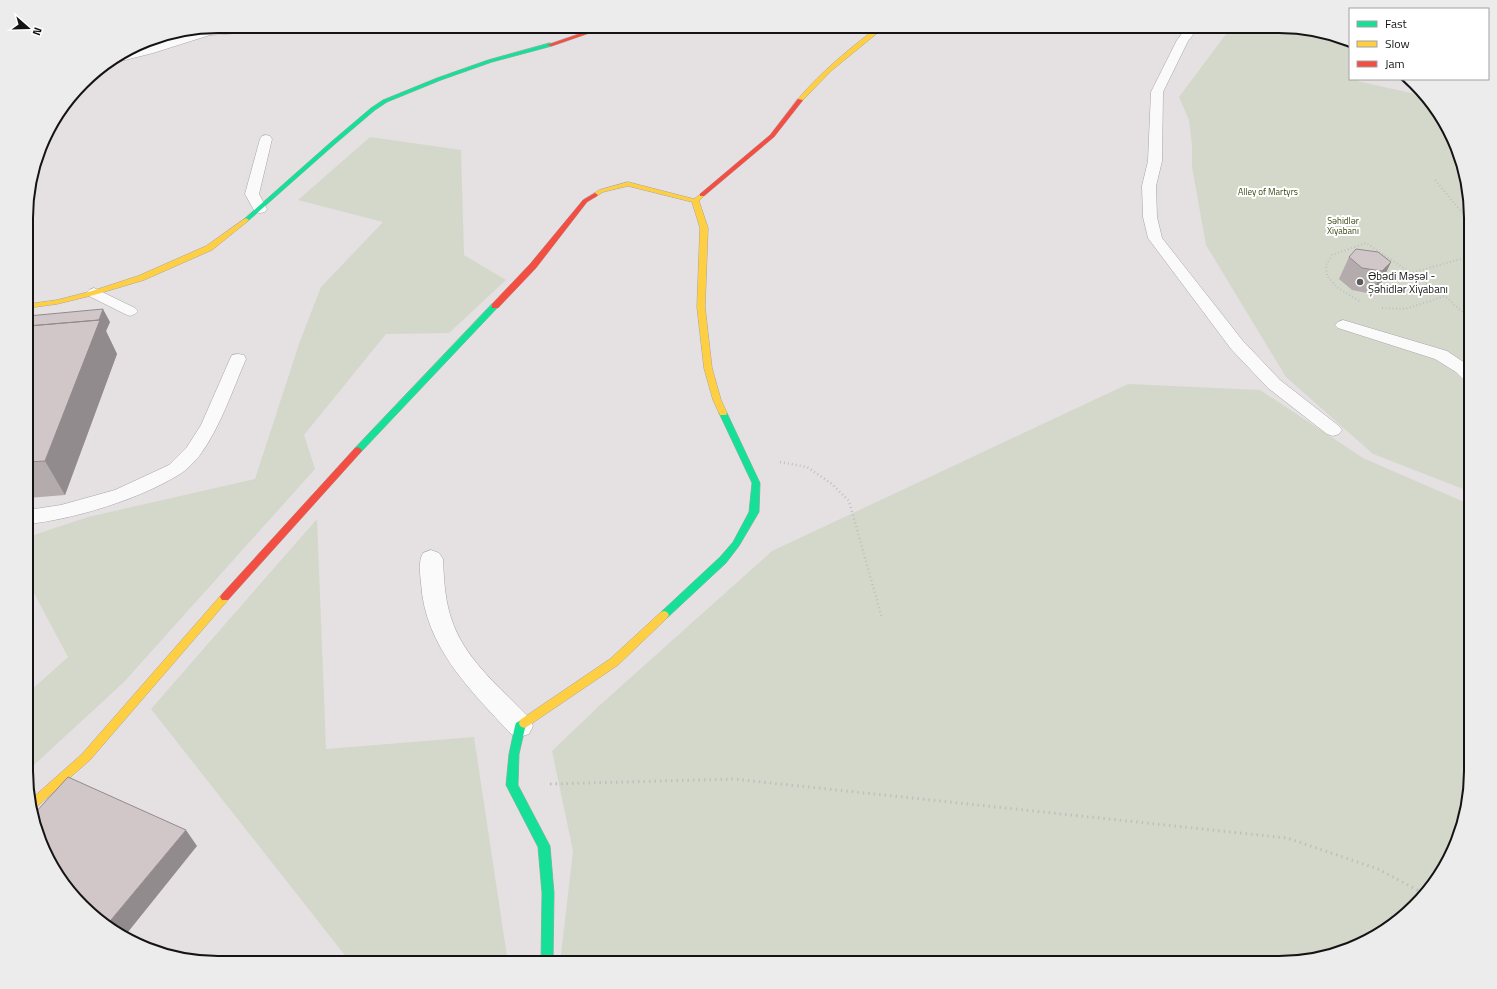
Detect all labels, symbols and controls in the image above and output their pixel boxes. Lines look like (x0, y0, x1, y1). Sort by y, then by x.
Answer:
north arrow (8, 8, 48, 48)
legend (1349, 8, 1489, 80)
text: Fast (1385, 14, 1408, 33)
text: N (29, 25, 46, 38)
text: Slow (1385, 34, 1410, 53)
text: Jam (1385, 54, 1405, 73)
park label: Alley of Martyrs (1238, 185, 1298, 198)
park label: Şəhidlər Xiyabanı (1327, 214, 1359, 237)
place label: Əbədi Məşəl - Şəhidlər Xiyabanı (1368, 268, 1448, 297)
marker: Əbədi Məşəl - Şəhidlər Xiyabanı (1355, 277, 1365, 287)

